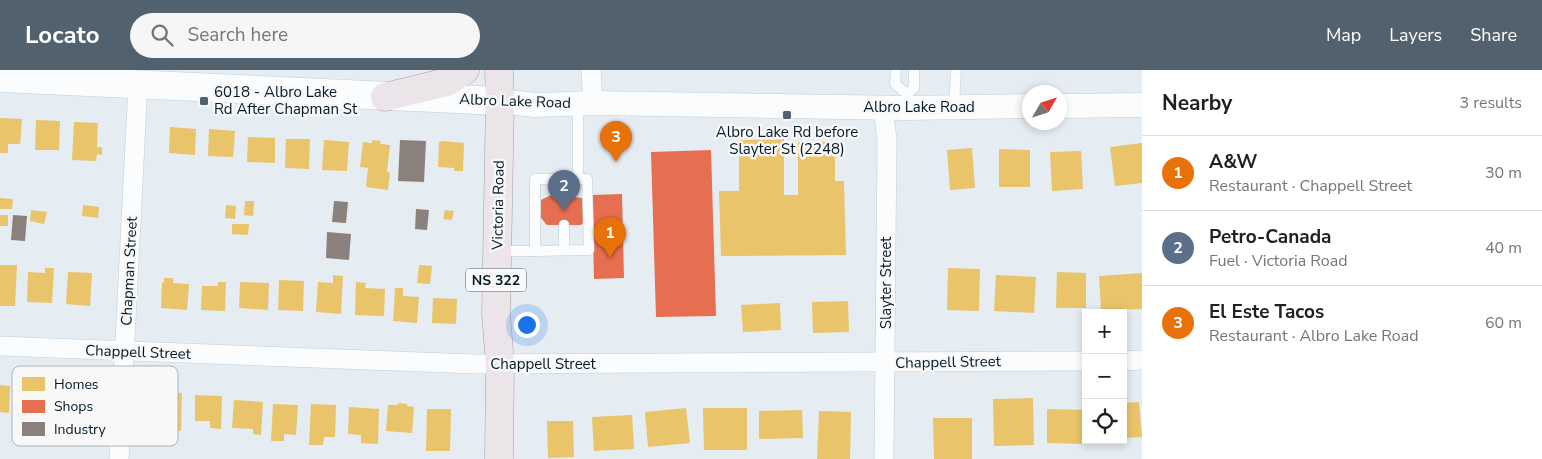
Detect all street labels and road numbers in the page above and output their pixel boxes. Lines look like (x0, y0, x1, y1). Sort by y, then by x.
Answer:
street label: Albro Lake Road (459, 89, 571, 113)
street label: Albro Lake Road (863, 97, 975, 117)
street label: Victoria Road (487, 160, 509, 251)
street label: Chapman Street (116, 215, 142, 326)
street label: Slayter Street (876, 236, 896, 329)
road number: NS 322 (466, 268, 526, 292)
street label: Chappell Street (85, 340, 192, 364)
street label: Chappell Street (895, 351, 1002, 373)
street label: Chappell Street (490, 354, 597, 374)

